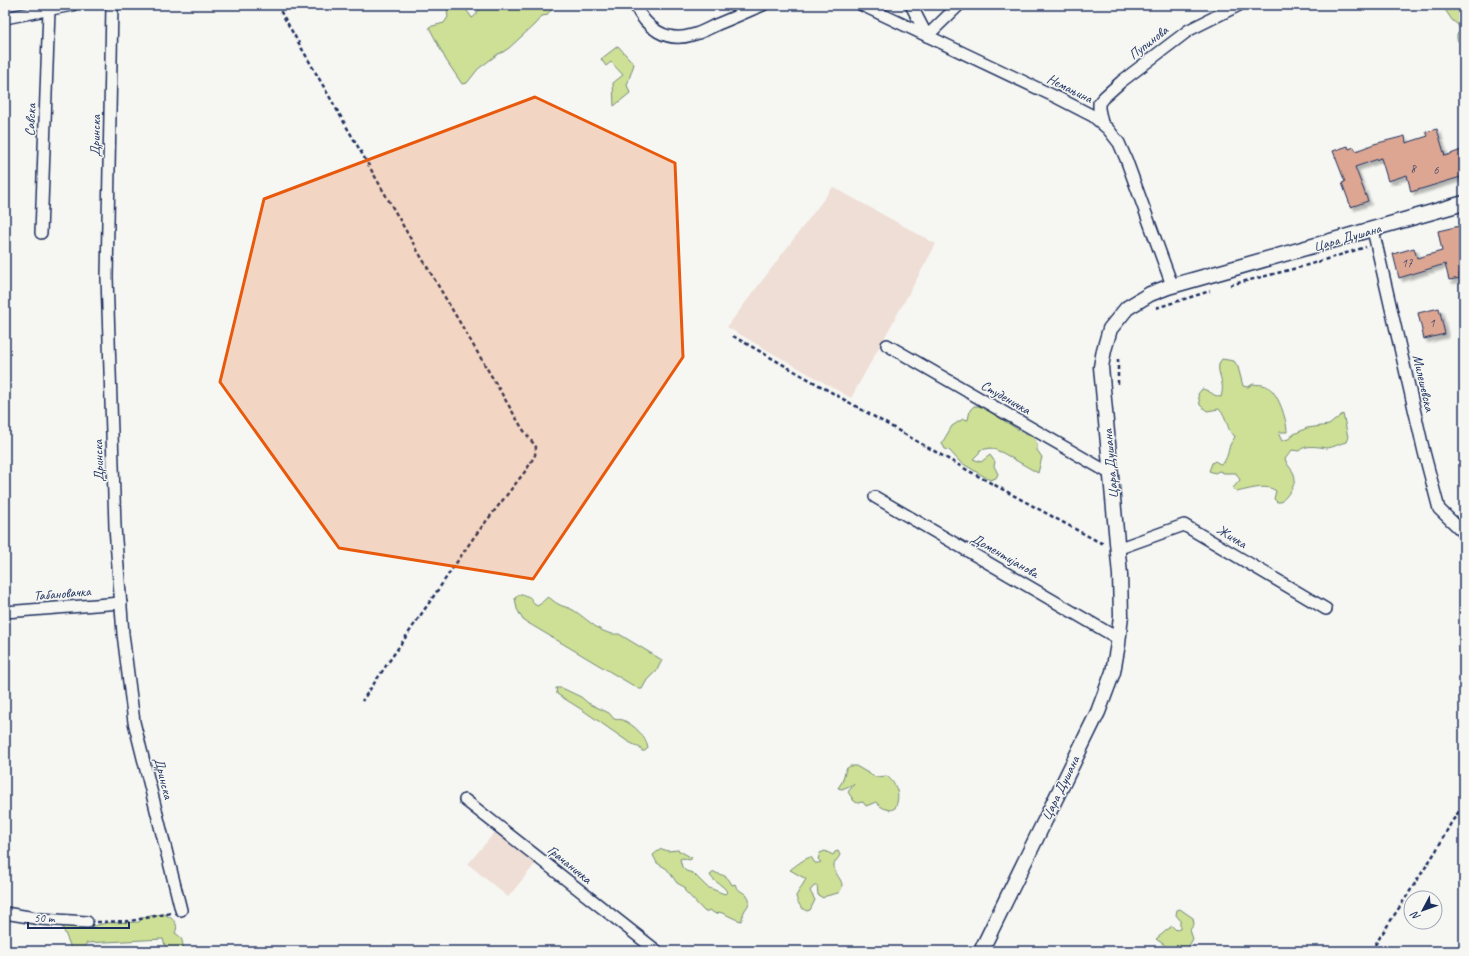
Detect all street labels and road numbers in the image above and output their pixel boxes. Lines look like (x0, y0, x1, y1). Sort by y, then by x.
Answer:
street label: Пупинова (1125, 21, 1172, 63)
street label: Немањина (1044, 70, 1097, 107)
street label: Савска (21, 102, 40, 137)
street label: Дринска (87, 113, 104, 157)
street label: Цара Душана (1311, 219, 1384, 255)
street label: Милешевска (1409, 353, 1438, 414)
street label: Студеничка (978, 377, 1034, 419)
street label: Цара Душана (1099, 427, 1122, 499)
street label: Дринска (89, 438, 108, 482)
street label: Жичка (1214, 521, 1251, 553)
street label: Доментијанова (968, 529, 1042, 582)
street label: Табановачка (33, 582, 93, 604)
street label: Цара Душана (1038, 752, 1084, 823)
street label: Дринска (150, 756, 177, 802)
street label: Грачаничка (544, 841, 596, 888)

